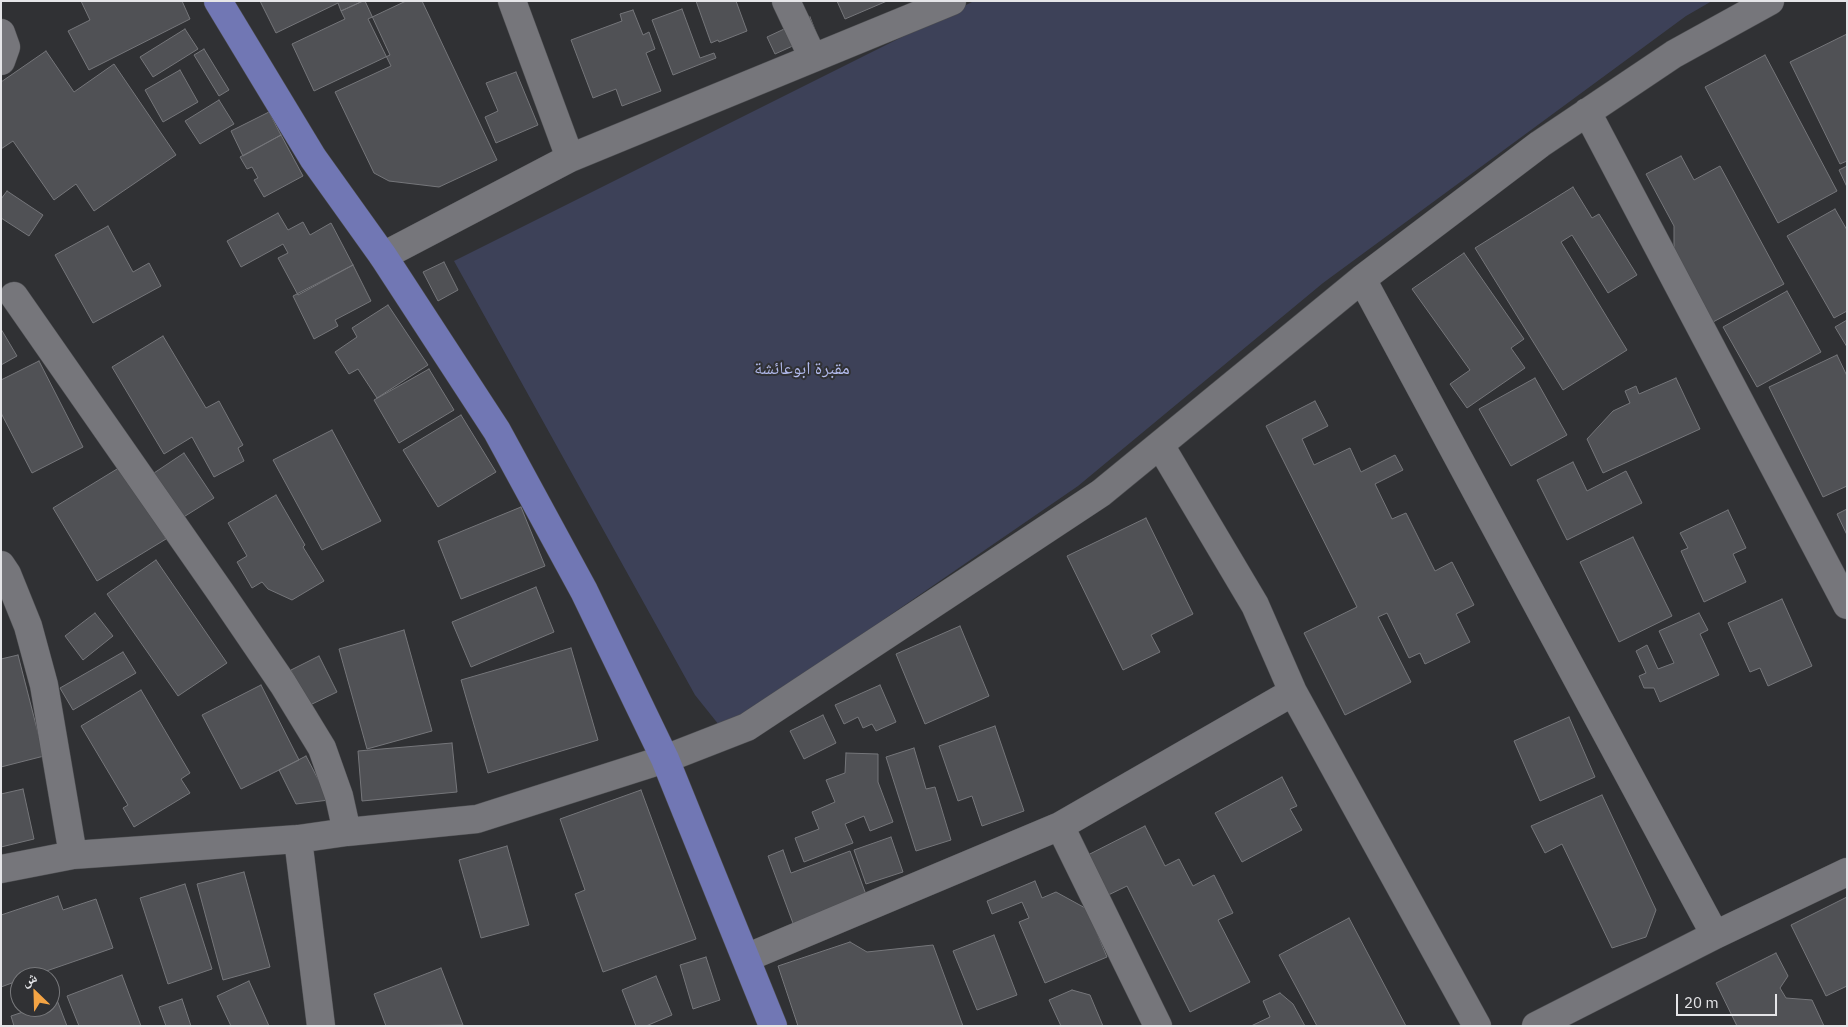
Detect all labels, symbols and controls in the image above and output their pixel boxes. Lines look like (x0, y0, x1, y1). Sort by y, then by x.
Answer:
park label: مقبرة ابوعائشة (754, 358, 850, 380)
north arrow (10, 967, 60, 1017)
text: ش (19, 968, 40, 990)
scale bar (1678, 984, 1779, 1016)
text: 20 m (1684, 993, 1719, 1012)

